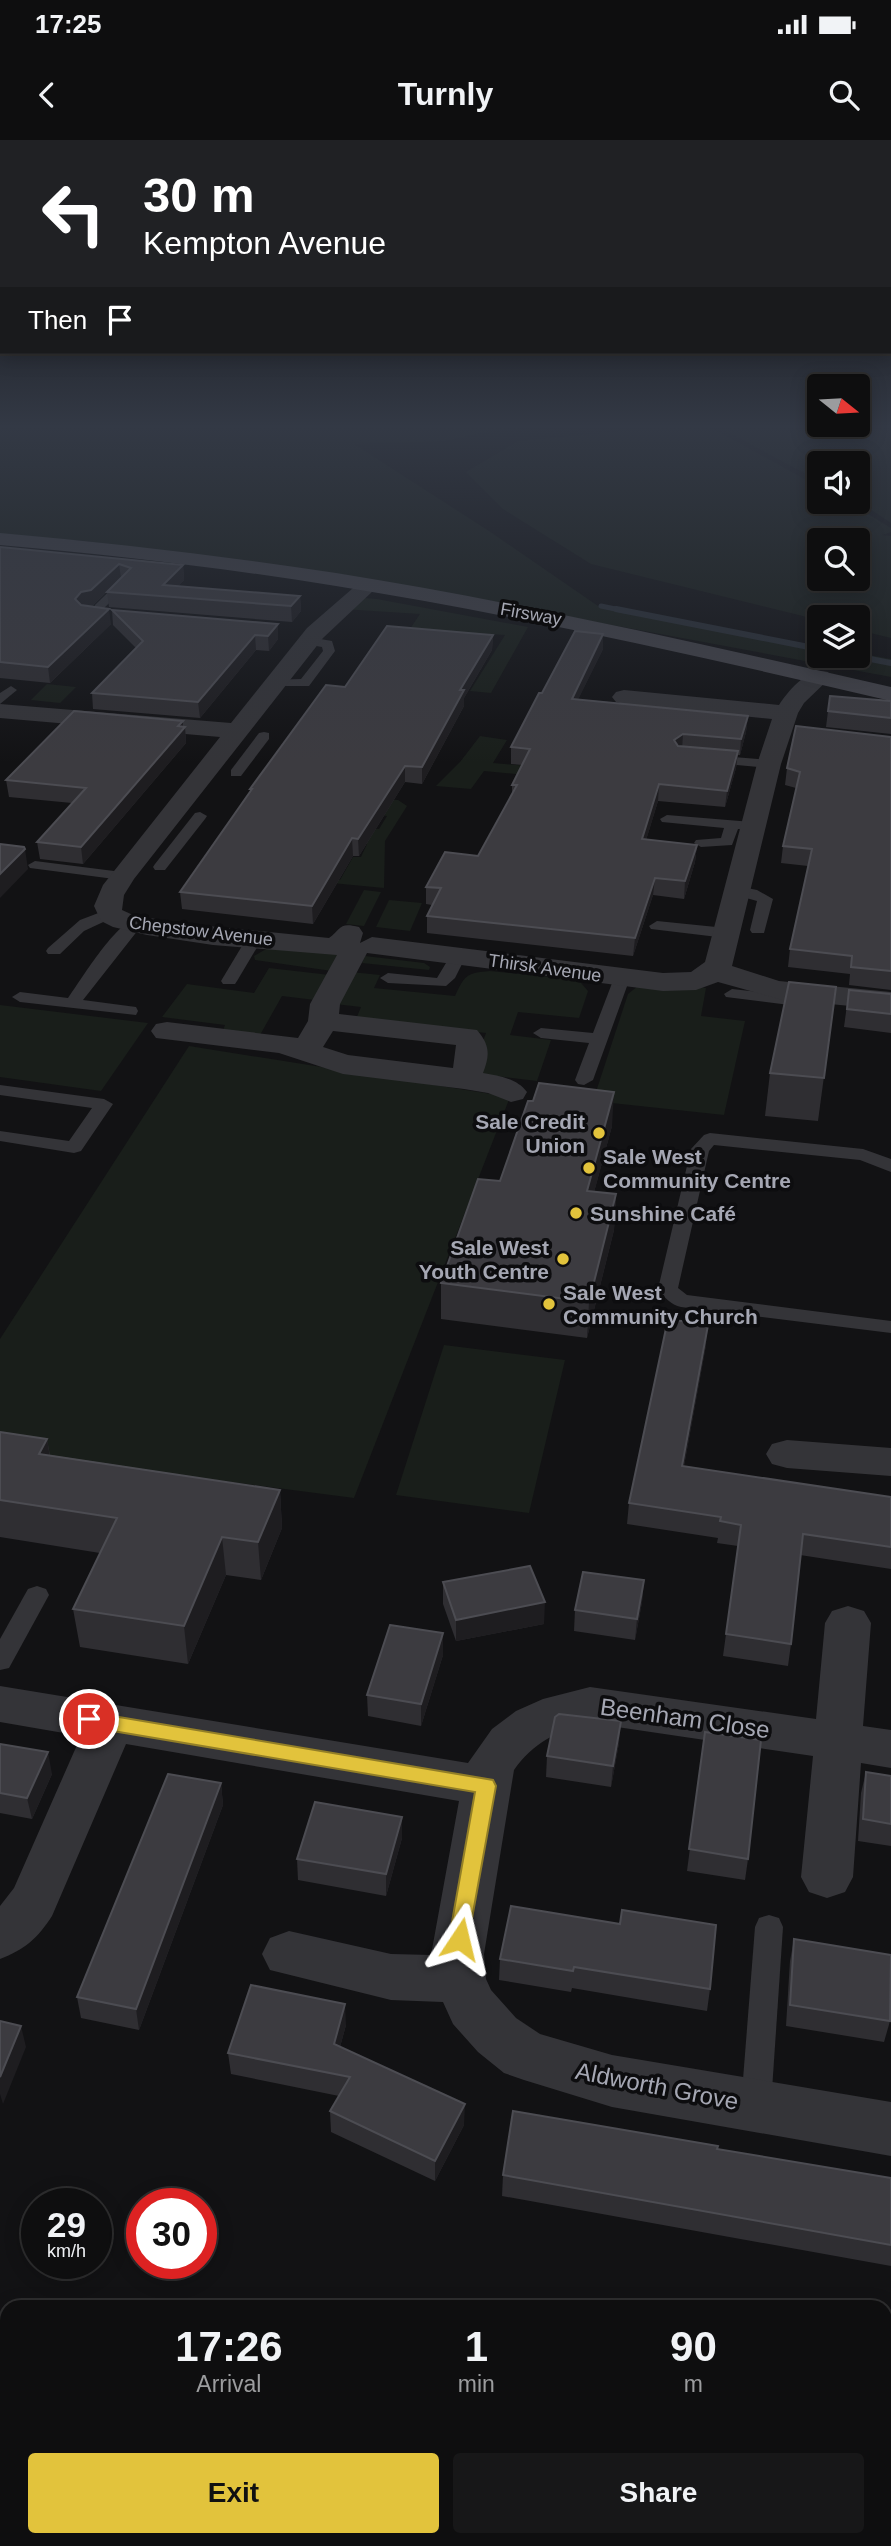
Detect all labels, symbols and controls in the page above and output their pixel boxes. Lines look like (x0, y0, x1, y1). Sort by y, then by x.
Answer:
text: 17:25 (35, 9, 102, 39)
icon: back (28, 76, 66, 114)
text: Turnly (398, 76, 493, 112)
icon: search (825, 76, 863, 114)
icon: left (28, 168, 119, 259)
text: 30 m (143, 168, 255, 222)
text: Kempton Avenue (143, 225, 386, 261)
icon: arrive (101, 301, 139, 339)
text: Then (28, 305, 87, 335)
north arrow (807, 374, 870, 438)
map controls (807, 374, 870, 668)
button: sound (807, 451, 870, 514)
button: search (807, 528, 870, 591)
street label: Firsway (499, 599, 563, 629)
button: layers (807, 605, 870, 668)
street label: Chepstow Avenue (128, 912, 274, 950)
street label: Thirsk Avenue (487, 950, 603, 986)
place label: Sale Credit Union (475, 1110, 585, 1157)
marker: Sale Credit Union (591, 1125, 607, 1141)
place label: Sale West Community Centre (603, 1145, 791, 1192)
marker: Sale West Community Centre (581, 1160, 597, 1176)
place label: Sunshine Café (590, 1202, 736, 1225)
marker: Sunshine Café (568, 1205, 584, 1221)
place label: Sale West Youth Centre (419, 1236, 549, 1283)
marker: Sale West Youth Centre (555, 1251, 571, 1267)
place label: Sale West Community Church (563, 1281, 758, 1328)
marker: Sale West Community Church (541, 1296, 557, 1312)
pin (59, 1689, 119, 1749)
street label: Beenham Close (599, 1693, 771, 1743)
icon: arrive (70, 1700, 108, 1738)
position arrow (423, 1902, 497, 1976)
street label: Aldworth Grove (573, 2057, 741, 2115)
speed limit sign: 30 (126, 2188, 217, 2279)
text: 29 (47, 2205, 86, 2244)
text: km/h (47, 2241, 86, 2261)
text: 17:26 (175, 2323, 283, 2370)
text: 1 (465, 2323, 488, 2370)
text: 90 (670, 2323, 717, 2370)
text: Arrival (196, 2371, 261, 2397)
text: min (458, 2371, 495, 2397)
text: m (684, 2371, 703, 2397)
button: Exit (28, 2453, 439, 2533)
button: Share (453, 2453, 864, 2533)

